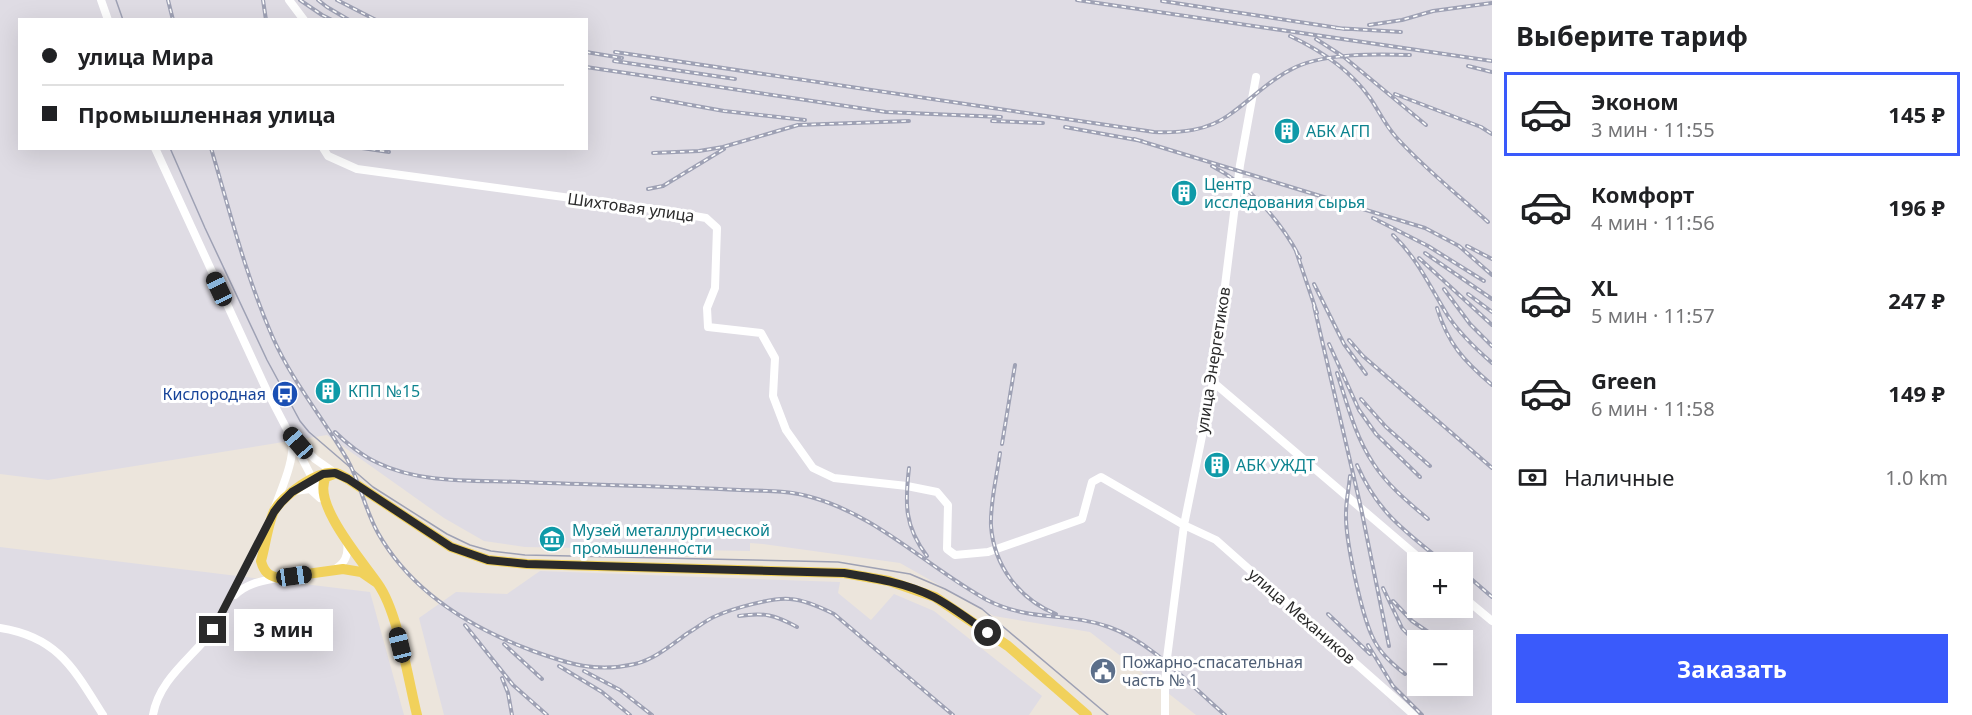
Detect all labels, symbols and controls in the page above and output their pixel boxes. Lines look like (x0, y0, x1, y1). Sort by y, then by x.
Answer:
text: Выберите тариф (1516, 17, 1748, 54)
text: улица Мира (78, 41, 214, 71)
text: Эконом (1591, 86, 1679, 116)
icon: car (1519, 87, 1573, 141)
text: Промышленная улица (78, 99, 336, 129)
text: 145 ₽ (1888, 99, 1945, 129)
building icon: АБК АГП (1272, 116, 1302, 146)
text: 3 мин · 11:55 (1591, 116, 1715, 143)
place label: АБК АГП (1306, 120, 1370, 142)
place label: Центр исследования сырья (1204, 173, 1365, 213)
building icon: Центр исследования сырья (1169, 178, 1199, 208)
text: Комфорт (1591, 179, 1694, 209)
icon: car (1519, 180, 1573, 234)
street label: Шихтовая улица (566, 187, 696, 227)
text: 196 ₽ (1888, 192, 1945, 222)
text: 4 мин · 11:56 (1591, 209, 1715, 236)
car (203, 269, 235, 309)
text: XL (1591, 272, 1618, 302)
icon: car (1519, 273, 1573, 327)
street label: улица Энергетиков (1191, 285, 1235, 435)
text: 247 ₽ (1888, 285, 1945, 315)
text: 5 мин · 11:57 (1591, 302, 1715, 329)
text: Green (1591, 365, 1657, 395)
icon: car (1519, 366, 1573, 420)
building icon: КПП №15 (313, 376, 343, 406)
text: 149 ₽ (1888, 378, 1945, 408)
bus stop icon: Кислородная (270, 379, 300, 409)
place label: КПП №15 (348, 380, 420, 402)
place label: Кислородная (163, 383, 266, 405)
text: 6 мин · 11:58 (1591, 395, 1715, 422)
car (279, 424, 317, 462)
building icon: АБК УЖДТ (1202, 450, 1232, 480)
place label: АБК УЖДТ (1236, 454, 1315, 476)
icon: cash (1516, 461, 1549, 494)
text: Наличные (1564, 462, 1674, 492)
text: 1.0 km (1885, 464, 1948, 491)
place label: Музей металлургической промышленности (572, 519, 770, 559)
museum icon: Музей металлургической промышленности (537, 524, 567, 554)
map controls (1407, 552, 1473, 696)
button: + (1407, 552, 1473, 618)
street label: улица Механиков (1244, 563, 1360, 669)
car (275, 565, 313, 587)
callout: 3 мин (234, 609, 333, 651)
route end (199, 616, 226, 643)
text: 3 мин (254, 616, 313, 643)
route start (974, 619, 1001, 646)
car (387, 625, 413, 665)
button: − (1407, 630, 1473, 696)
button: Заказать (1516, 634, 1948, 703)
place label: Пожарно-спасательная часть № 1 (1122, 651, 1303, 691)
public building icon: Пожарно-спасательная часть № 1 (1088, 656, 1118, 686)

